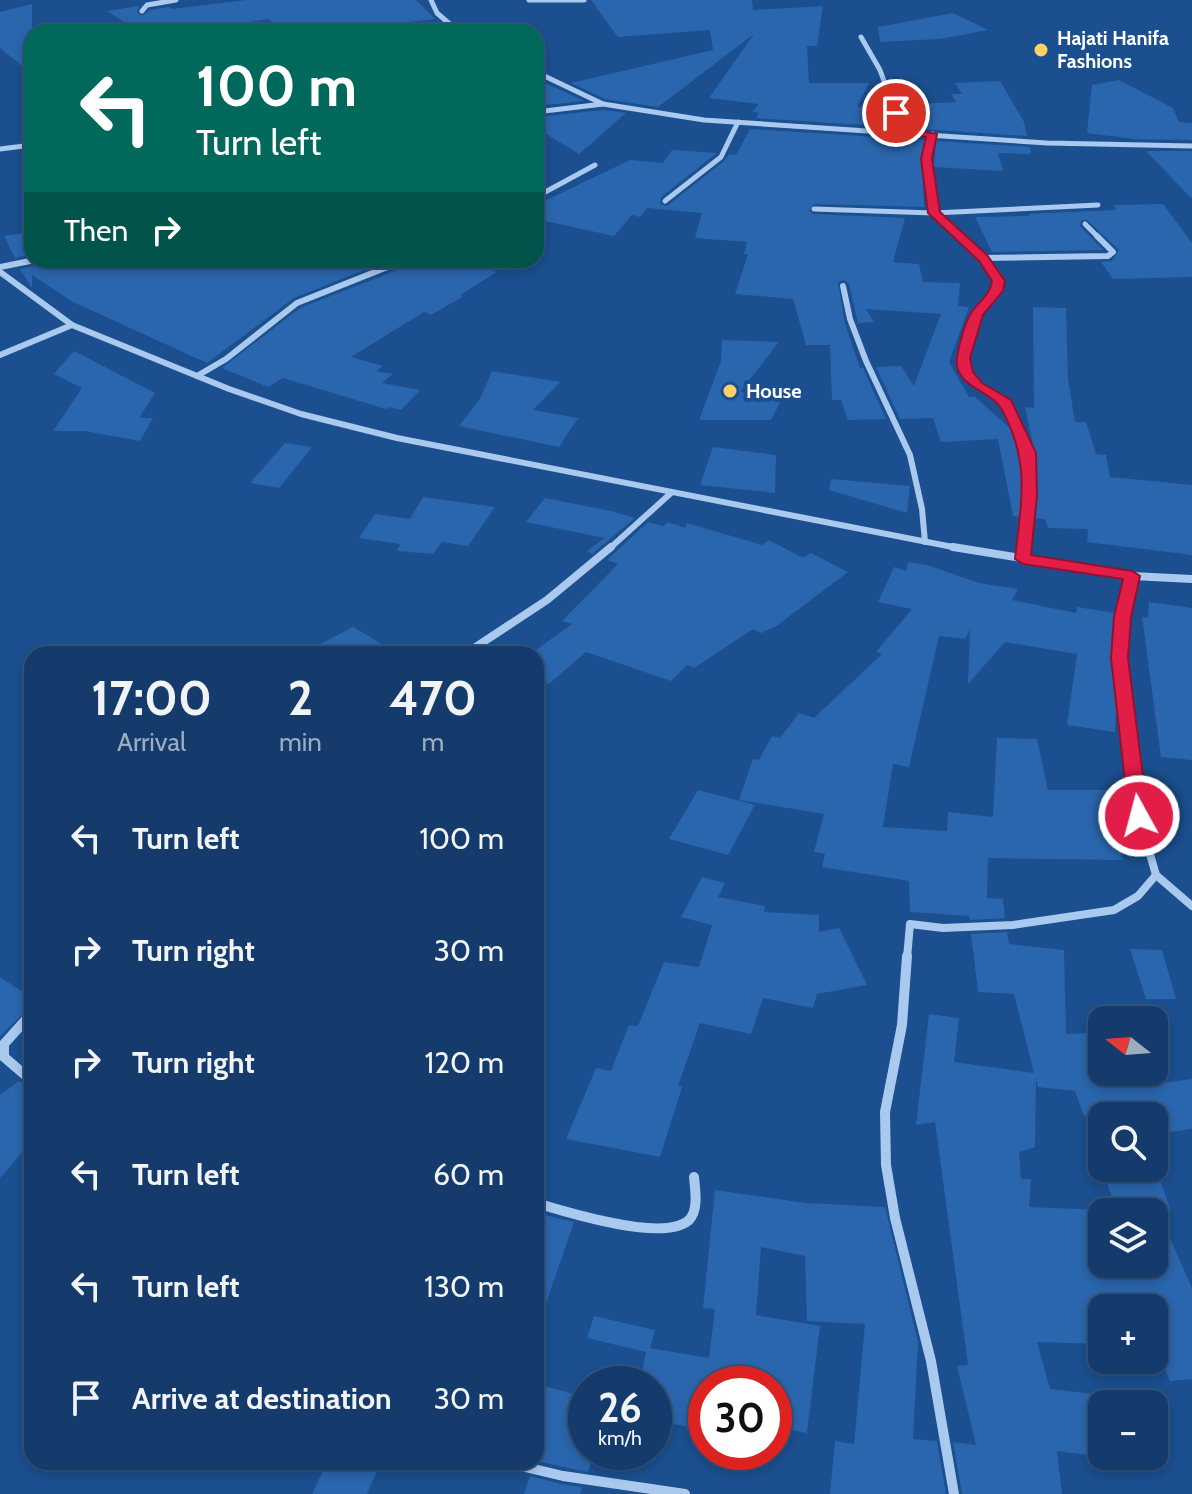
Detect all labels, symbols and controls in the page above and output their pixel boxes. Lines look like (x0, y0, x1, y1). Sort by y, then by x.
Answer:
place label: Hajati Hanifa Fashions (1057, 26, 1169, 73)
marker: Hajati Hanifa Fashions (1032, 41, 1050, 59)
text: 100 m (196, 52, 357, 120)
icon: left (64, 56, 168, 160)
pin (862, 79, 930, 147)
icon: arrive (874, 91, 918, 135)
text: Turn left (196, 120, 321, 164)
icon: right (144, 208, 188, 252)
text: Then (64, 212, 128, 249)
place label: House (746, 379, 802, 403)
marker: House (721, 382, 739, 400)
text: 17:00 (91, 669, 212, 727)
text: 2 (288, 669, 313, 727)
text: 470 (389, 669, 477, 727)
text: Arrival (117, 726, 186, 758)
text: min (279, 726, 322, 758)
text: m (422, 726, 444, 758)
position arrow (1097, 774, 1181, 858)
icon: left (64, 816, 108, 860)
text: Turn left (132, 820, 240, 857)
text: 100 m (419, 820, 504, 857)
icon: right (64, 928, 108, 972)
text: Turn right (132, 932, 255, 969)
text: 30 m (434, 932, 504, 969)
north arrow (1088, 1006, 1168, 1086)
map controls (1088, 1006, 1168, 1470)
icon: right (64, 1040, 108, 1084)
text: Turn right (132, 1044, 255, 1081)
text: 120 m (424, 1044, 504, 1081)
button: search (1088, 1102, 1168, 1182)
icon: left (64, 1152, 108, 1196)
text: Turn left (132, 1156, 240, 1193)
text: 60 m (433, 1156, 504, 1193)
button: layers (1088, 1198, 1168, 1278)
icon: left (64, 1264, 108, 1308)
text: Turn left (132, 1268, 240, 1305)
text: 130 m (424, 1268, 504, 1305)
button: + (1088, 1294, 1168, 1374)
speed limit sign: 30 (688, 1366, 792, 1470)
icon: arrive (64, 1376, 108, 1420)
text: Arrive at destination (132, 1380, 392, 1417)
text: 30 m (434, 1380, 504, 1417)
text: 26 (598, 1383, 642, 1432)
button: − (1088, 1390, 1168, 1470)
text: km/h (598, 1426, 642, 1450)

